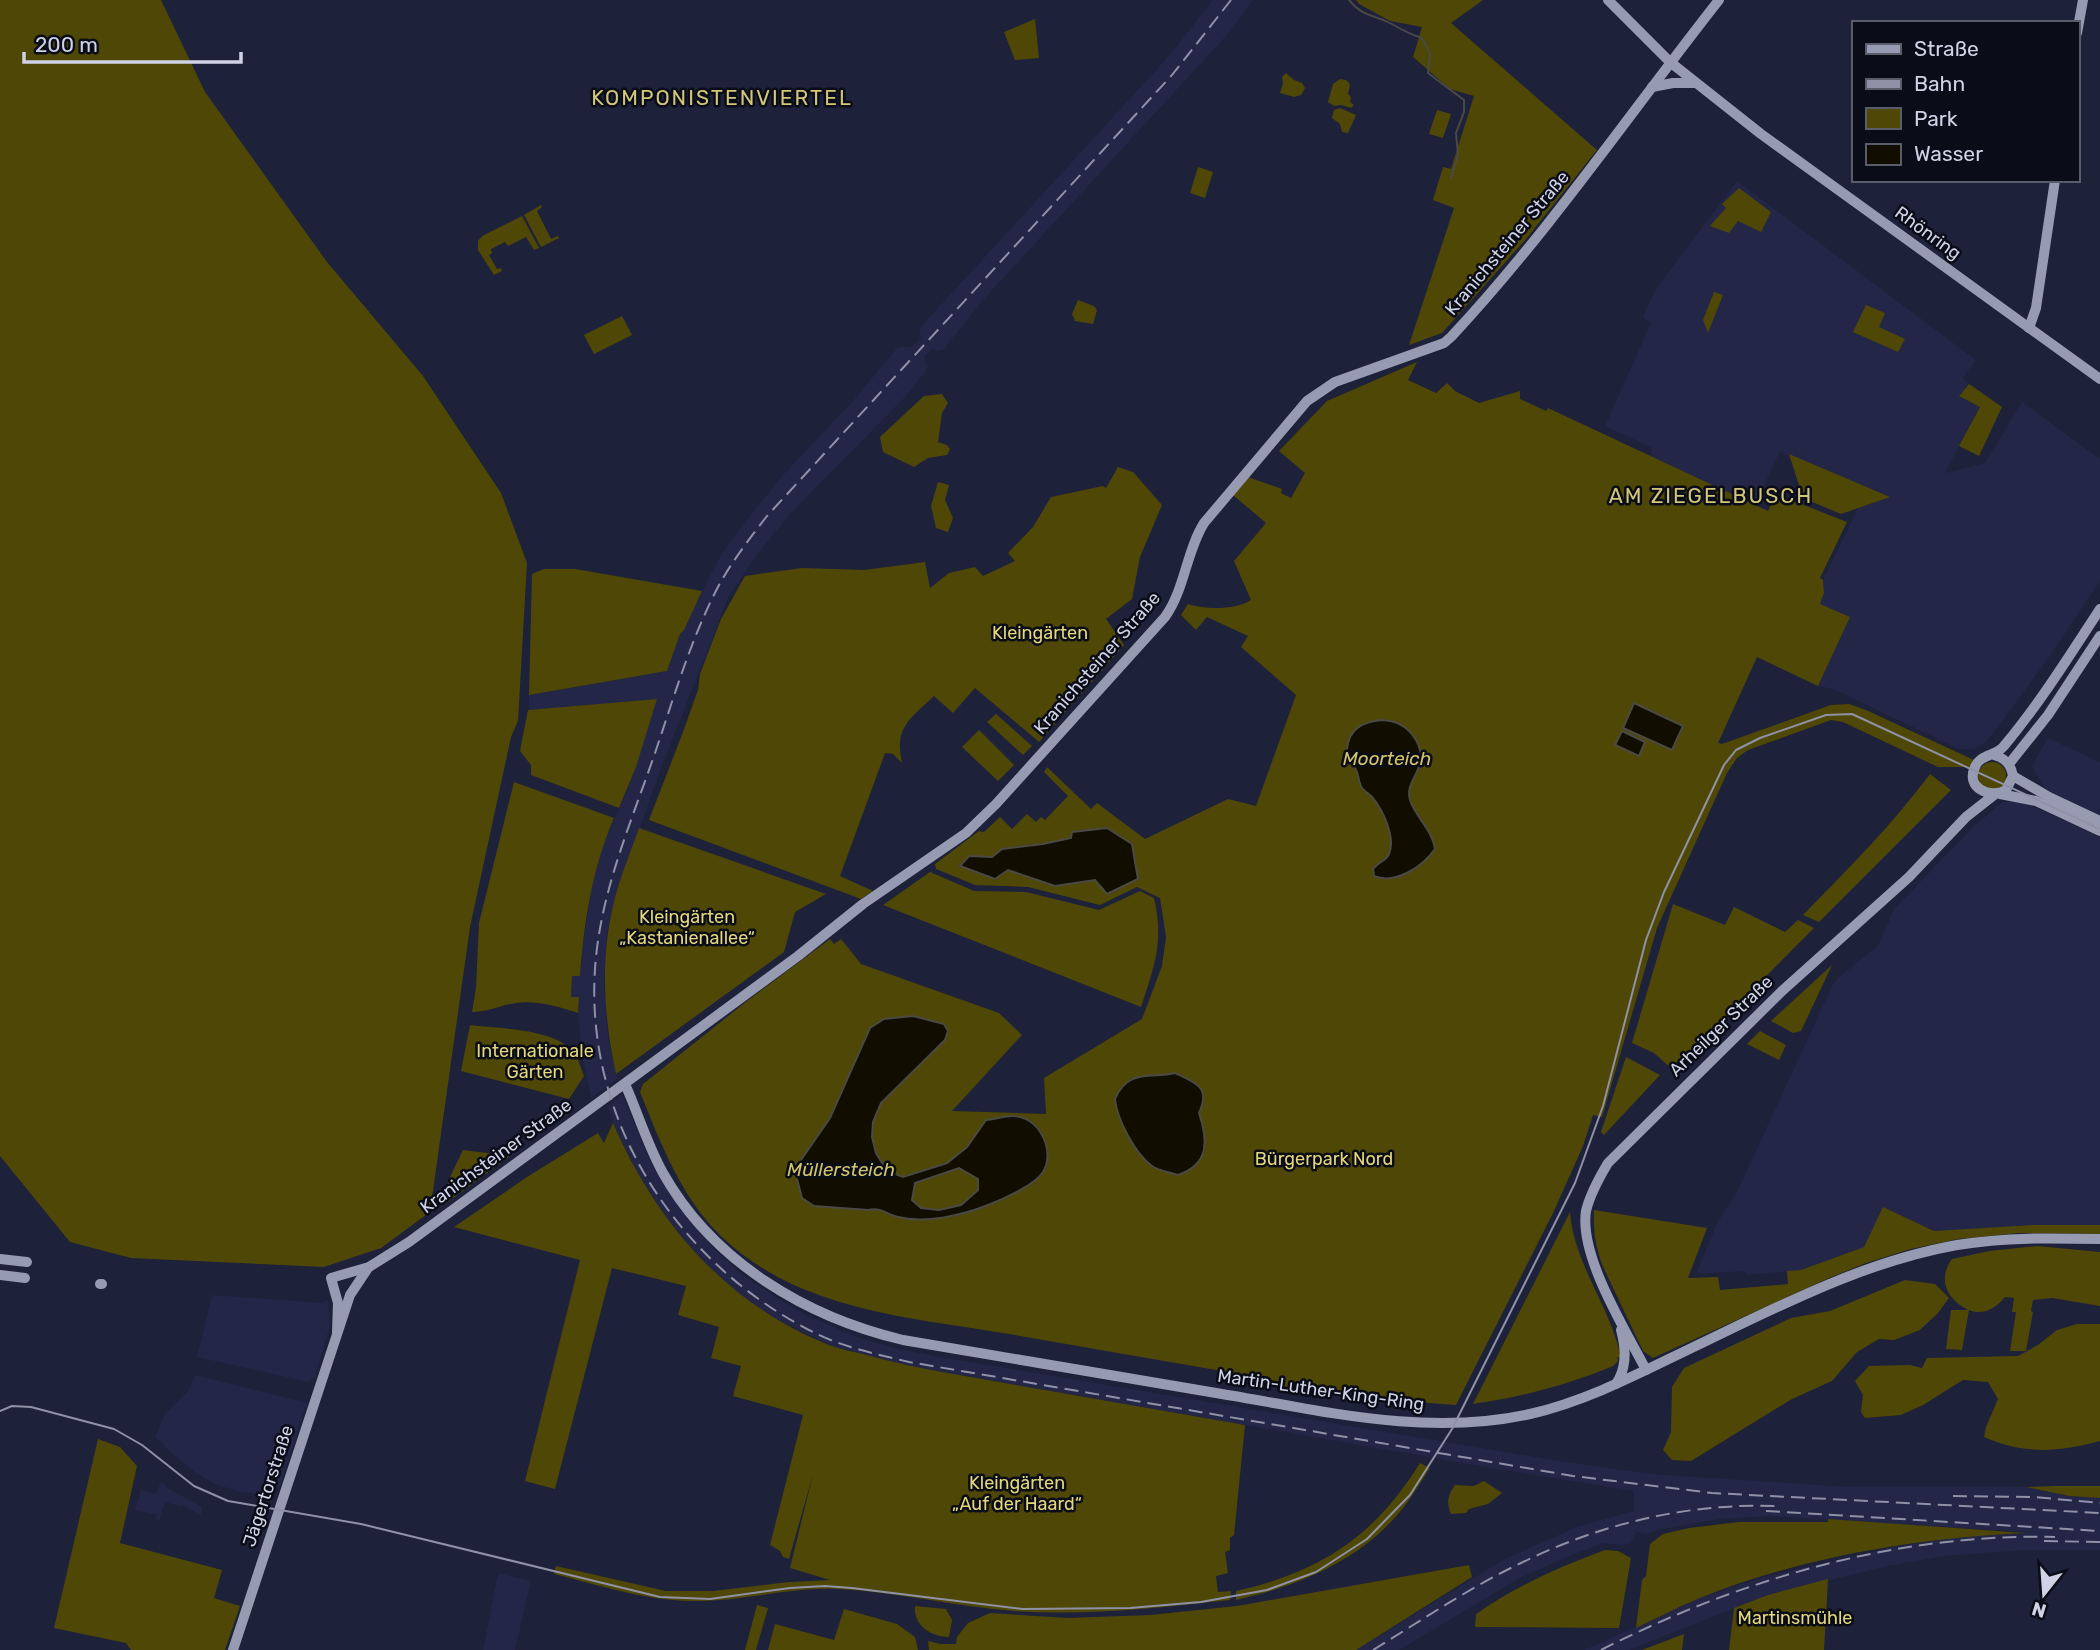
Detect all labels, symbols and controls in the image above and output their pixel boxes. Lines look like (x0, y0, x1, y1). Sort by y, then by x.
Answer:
scale bar (24, 21, 242, 65)
legend (1852, 21, 2079, 182)
text: 200 m (35, 32, 98, 57)
text: Straße (1914, 36, 1979, 61)
text: Bahn (1914, 71, 1965, 96)
district label: KOMPONISTENVIERTEL (591, 85, 853, 110)
text: Park (1914, 106, 1958, 131)
text: Wasser (1914, 141, 1983, 166)
street label: Kranichsteiner Straße (1440, 166, 1574, 320)
street label: Rhönring (1890, 202, 1966, 264)
district label: AM ZIEGELBUSCH (1609, 483, 1813, 508)
street label: Kranichsteiner Straße (1029, 587, 1165, 739)
park label: Kleingärten (992, 622, 1088, 644)
water label: Moorteich (1343, 747, 1431, 770)
park label: Kleingärten „Kastanienallee“ (619, 906, 755, 949)
street label: Arheilger Straße (1664, 971, 1778, 1081)
park label: Internationale Gärten (476, 1040, 594, 1083)
street label: Kranichsteiner Straße (416, 1094, 576, 1218)
park label: Bürgerpark Nord (1255, 1148, 1393, 1170)
water label: Müllersteich (787, 1158, 895, 1181)
street label: Martin-Luther-King-Ring (1216, 1365, 1426, 1415)
street label: Jägertorstraße (238, 1422, 298, 1550)
park label: Kleingärten „Auf der Haard“ (952, 1472, 1082, 1515)
north arrow (2009, 1559, 2079, 1629)
text: N (2029, 1597, 2049, 1623)
park label: Martinsmühle (1738, 1607, 1852, 1629)

